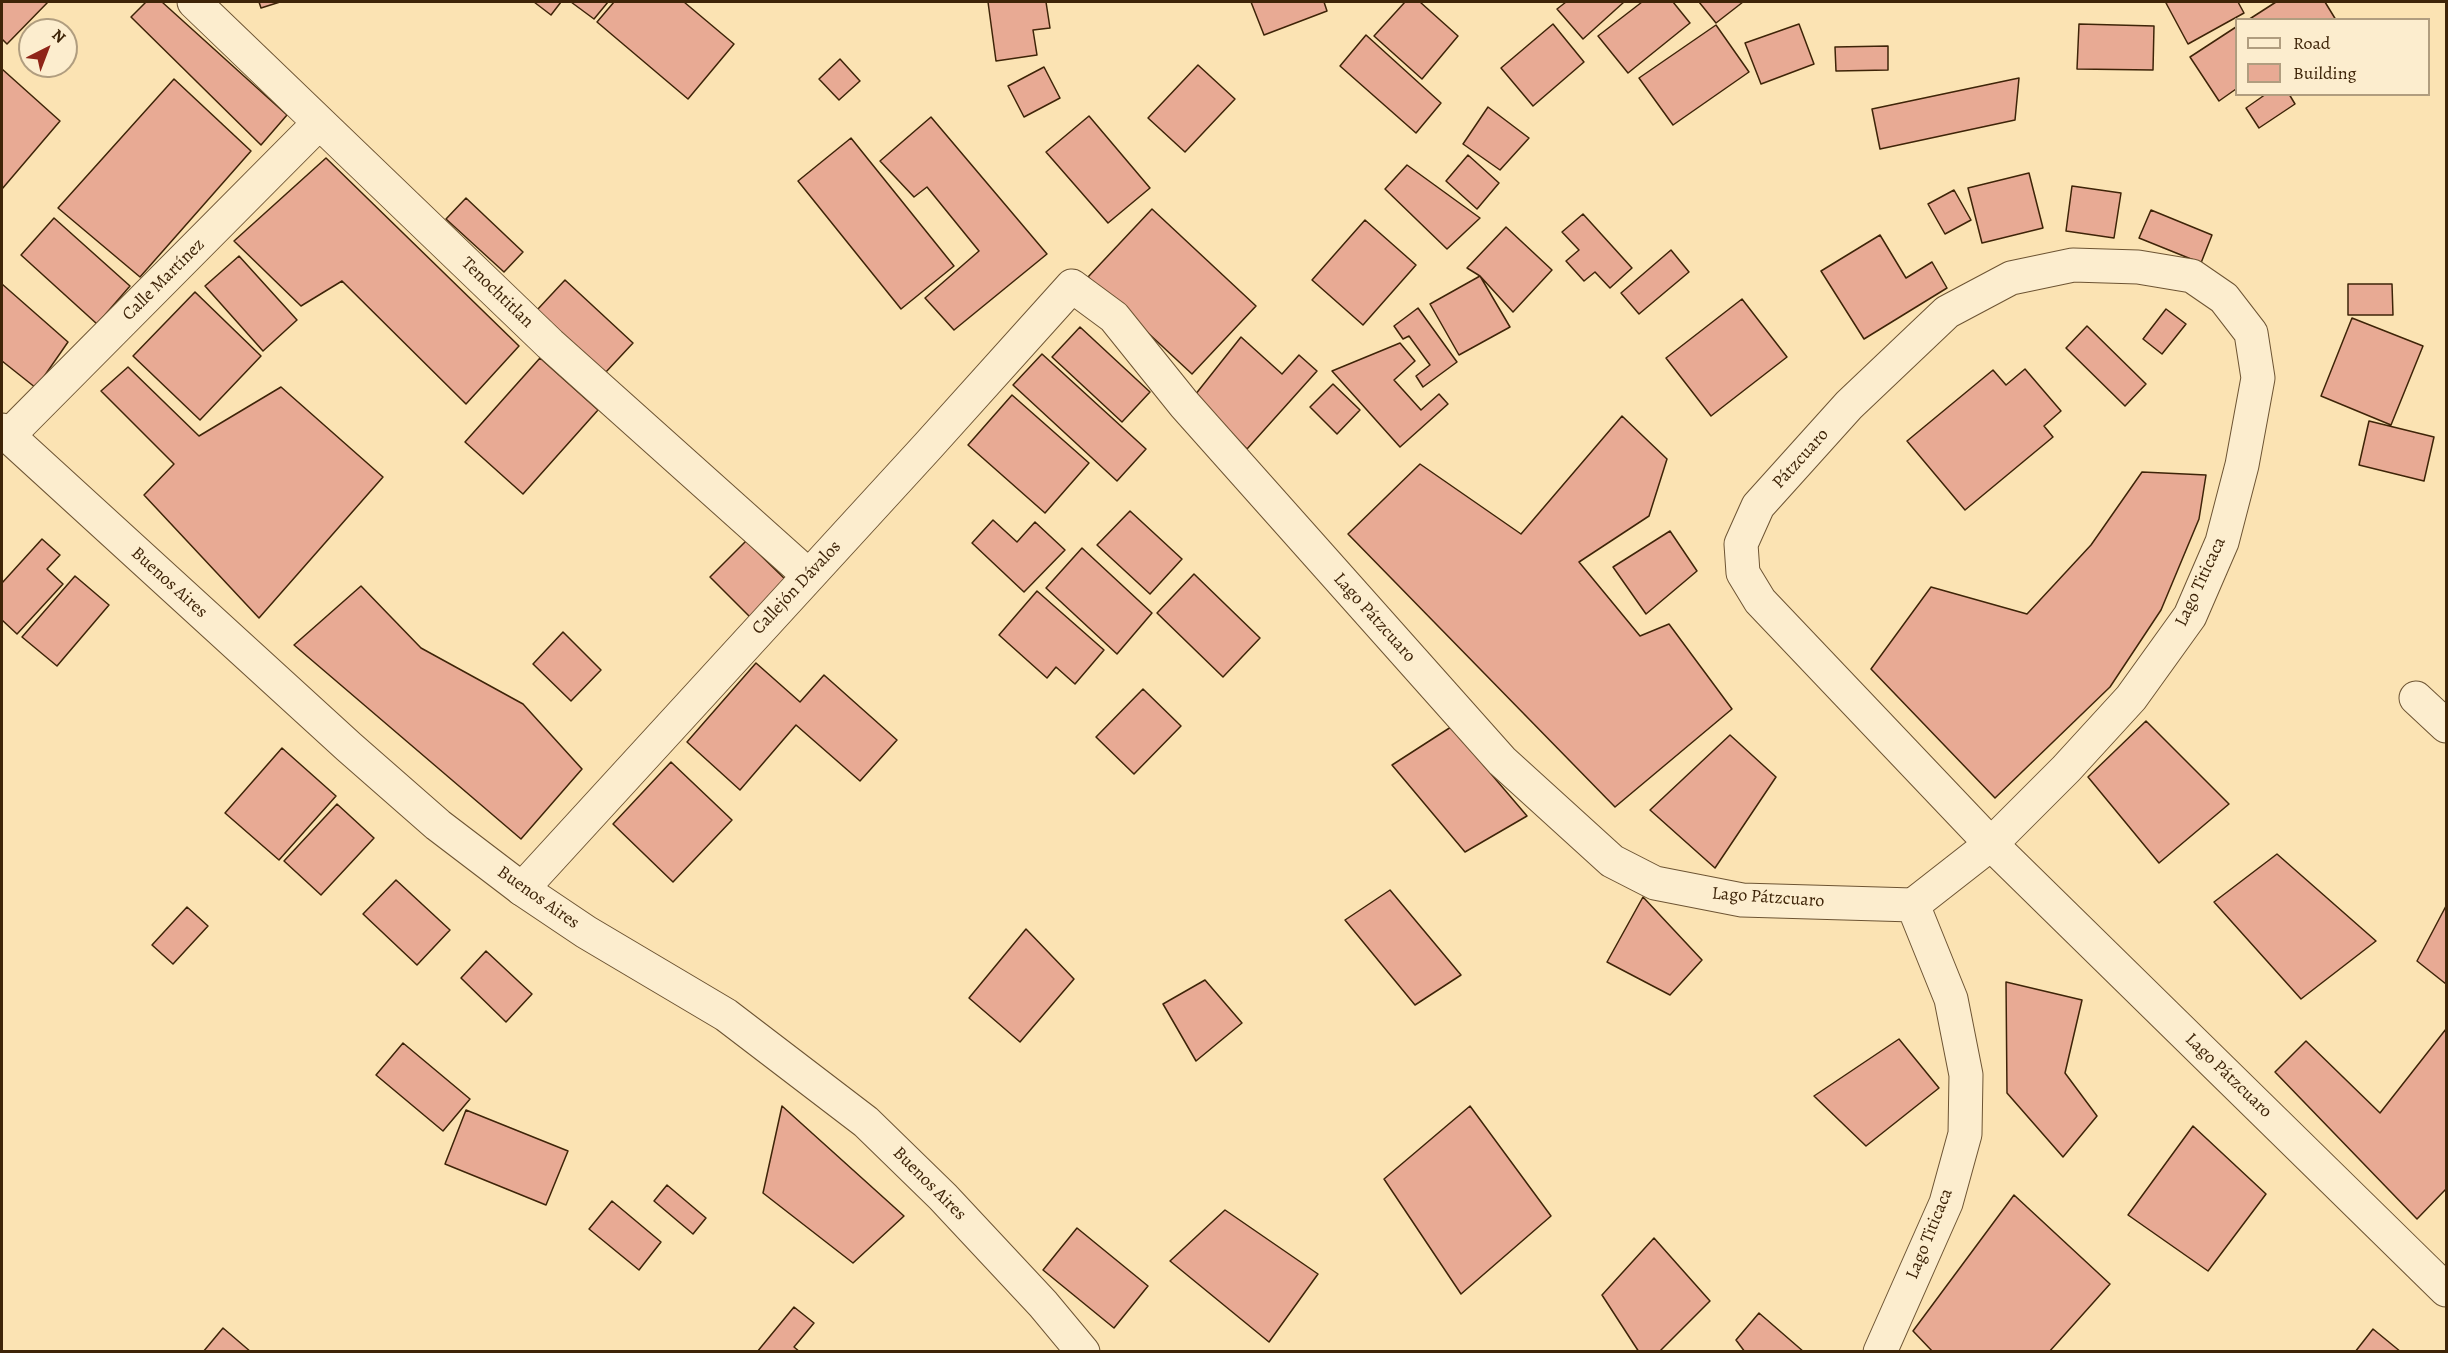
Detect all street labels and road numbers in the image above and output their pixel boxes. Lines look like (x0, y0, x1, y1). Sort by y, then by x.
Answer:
street label: Calle Martínez (118, 234, 210, 326)
street label: Tenochtitlan (456, 253, 538, 333)
street label: Pátzcuaro (1768, 424, 1834, 494)
street label: Lago Titicaca (2171, 534, 2231, 630)
street label: Callejón Dávalos (748, 536, 846, 640)
street label: Buenos Aires (126, 543, 212, 623)
street label: Lago Pátzcuaro (1328, 569, 1420, 667)
street label: Buenos Aires (493, 862, 583, 934)
street label: Lago Pátzcuaro (1711, 883, 1825, 913)
street label: Lago Pátzcuaro (2180, 1029, 2276, 1123)
street label: Buenos Aires (888, 1143, 970, 1225)
street label: Lago Titicaca (1902, 1185, 1958, 1283)

